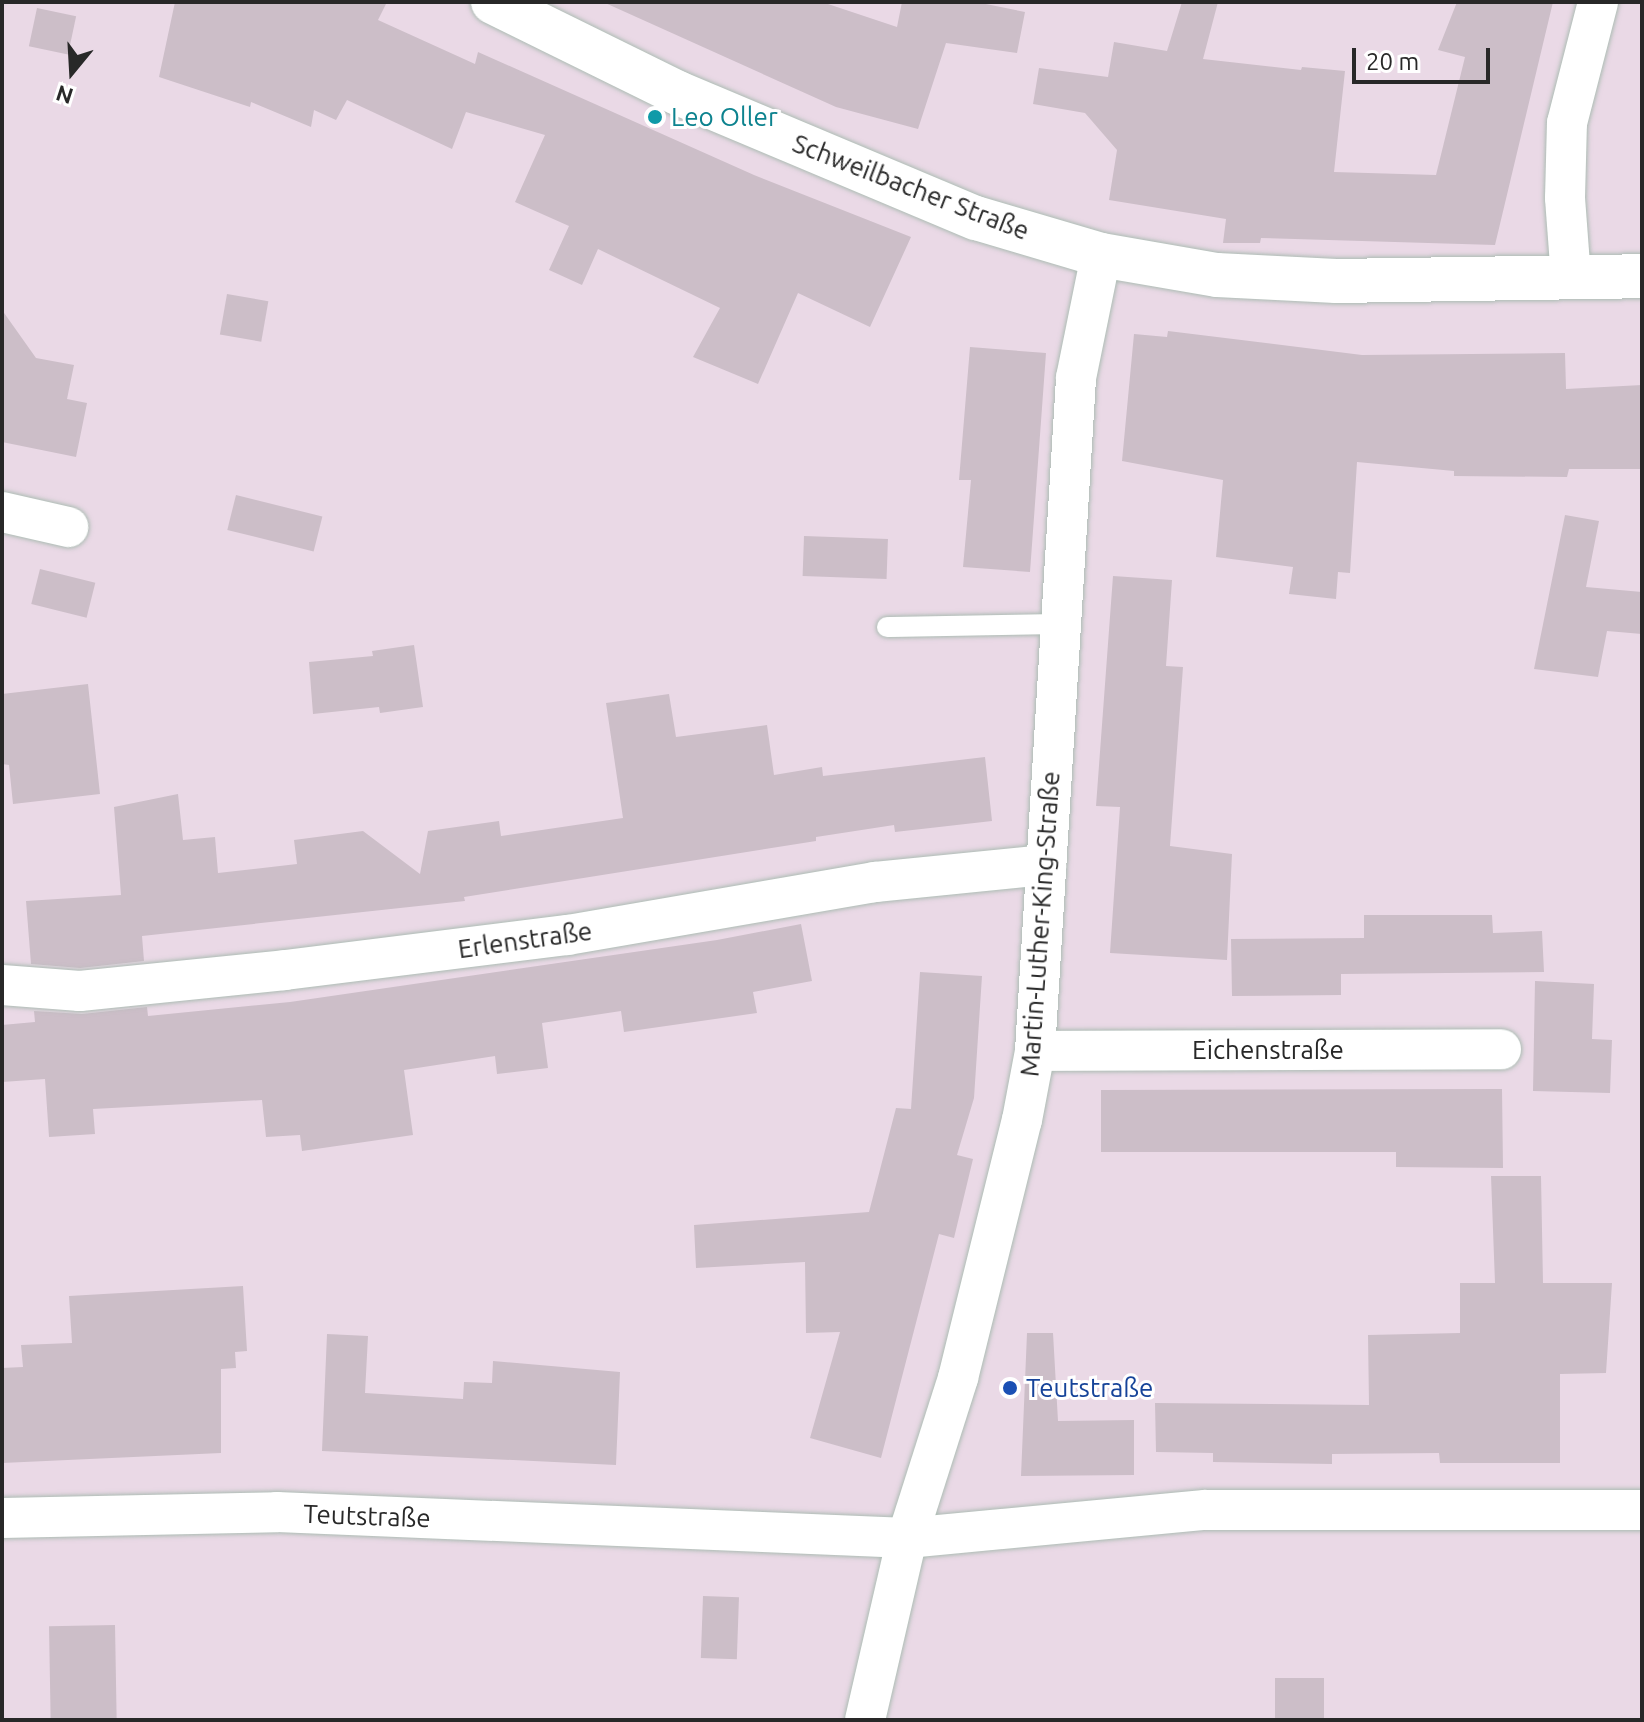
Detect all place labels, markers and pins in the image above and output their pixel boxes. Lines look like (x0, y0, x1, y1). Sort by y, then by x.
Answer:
place label: Leo Oller (671, 101, 778, 133)
marker: Leo Oller (646, 108, 664, 126)
place label: Teutstraße (1026, 1372, 1153, 1404)
marker: Teutstraße (1001, 1379, 1019, 1397)

